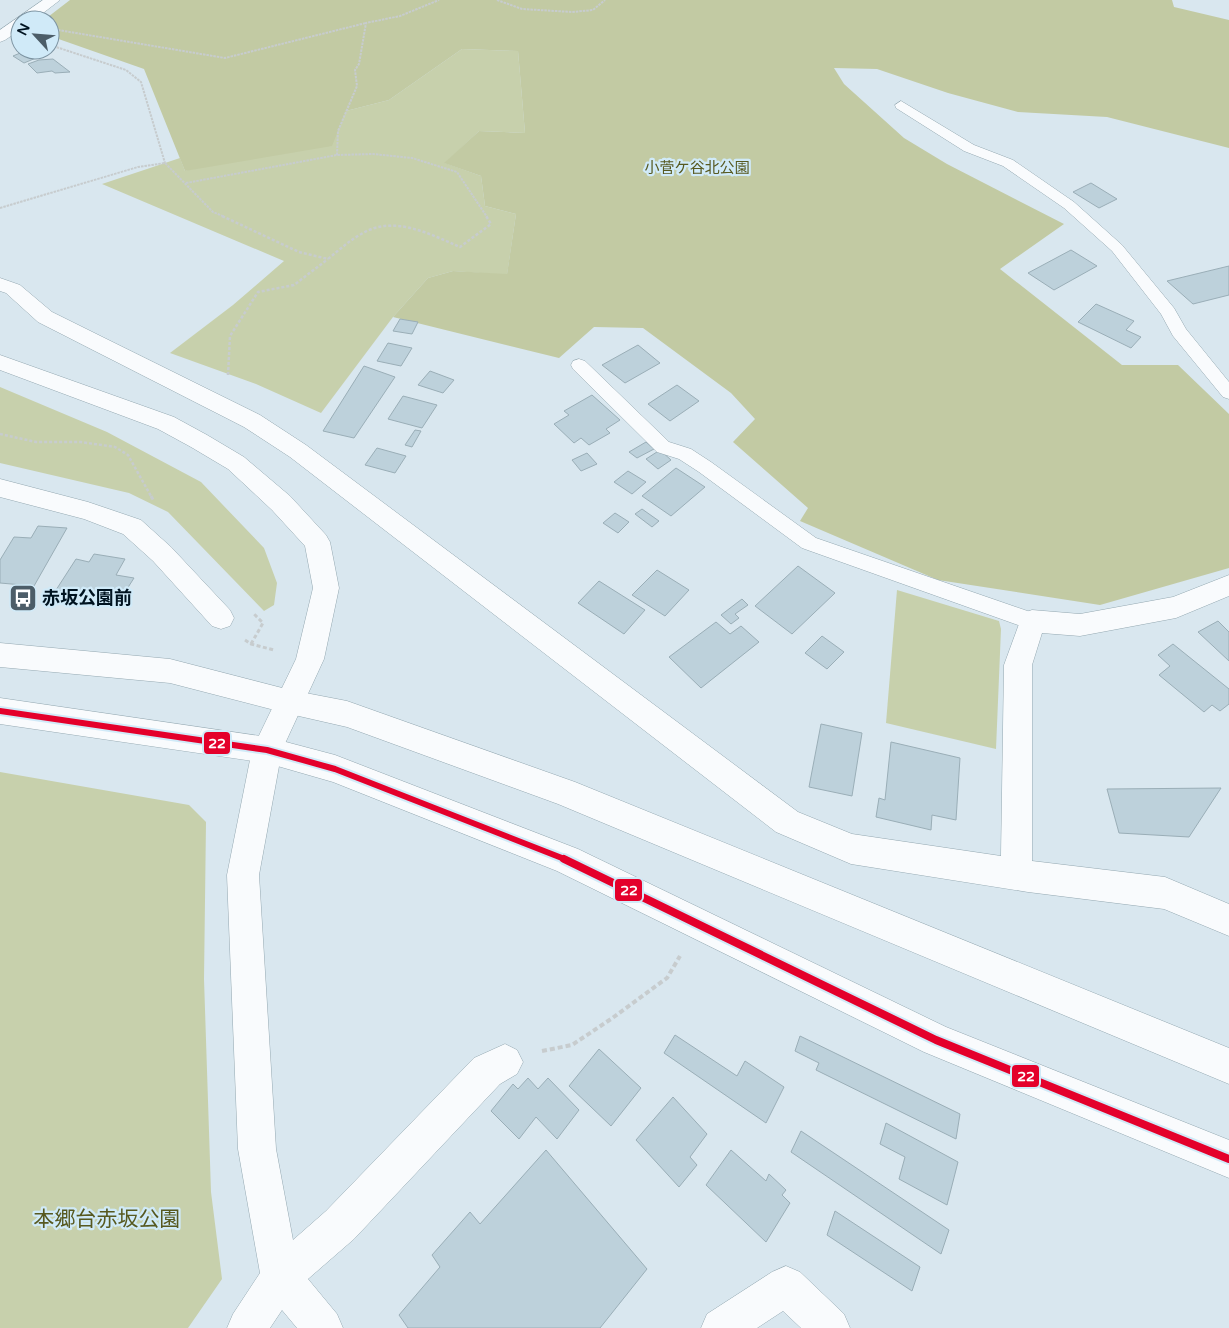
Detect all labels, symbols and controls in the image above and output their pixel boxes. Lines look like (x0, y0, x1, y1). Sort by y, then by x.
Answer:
north arrow (10, 10, 60, 60)
text: N (14, 21, 34, 38)
park label: 小菅ケ谷北公園 (644, 159, 750, 177)
bus stop icon: 赤坂公園前 (8, 583, 38, 613)
place label: 赤坂公園前 (42, 587, 132, 609)
line badge: 22 (203, 731, 231, 755)
text: 22 (208, 735, 226, 752)
line badge: 22 (614, 878, 643, 902)
text: 22 (620, 882, 638, 899)
line badge: 22 (1011, 1064, 1040, 1088)
text: 22 (1017, 1068, 1035, 1085)
park label: 本郷台赤坂公園 (34, 1207, 181, 1232)

